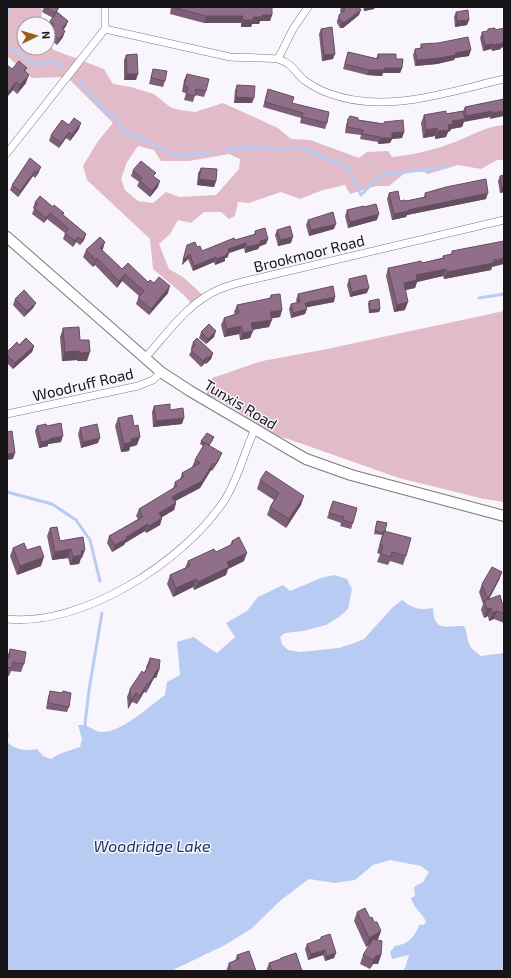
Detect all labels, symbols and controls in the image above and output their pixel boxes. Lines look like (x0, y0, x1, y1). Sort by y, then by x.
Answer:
north arrow (16, 16, 56, 56)
text: N (40, 31, 53, 40)
street label: Brookmoor Road (252, 231, 366, 275)
street label: Woodruff Road (31, 364, 135, 404)
street label: Tunxis Road (201, 375, 281, 433)
water label: Woodridge Lake (94, 836, 211, 855)

